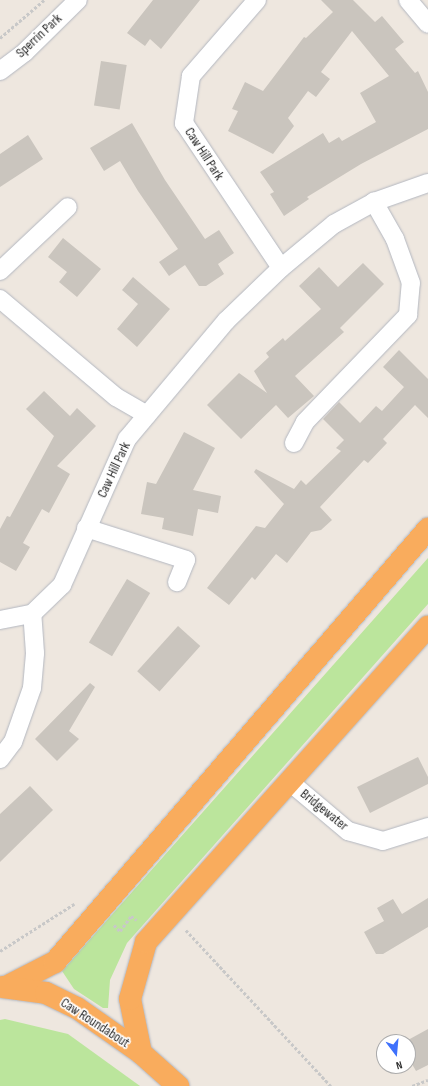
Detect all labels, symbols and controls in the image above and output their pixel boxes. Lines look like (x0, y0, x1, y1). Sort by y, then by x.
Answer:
street label: Sperrin Park (13, 11, 65, 61)
street label: Caw Hill Park (181, 124, 227, 184)
street label: Caw Hill Park (94, 439, 134, 501)
street label: Bridgewater (297, 786, 351, 834)
street label: Caw Roundabout (57, 994, 133, 1052)
north arrow (376, 1034, 416, 1074)
text: N (395, 1058, 404, 1072)

